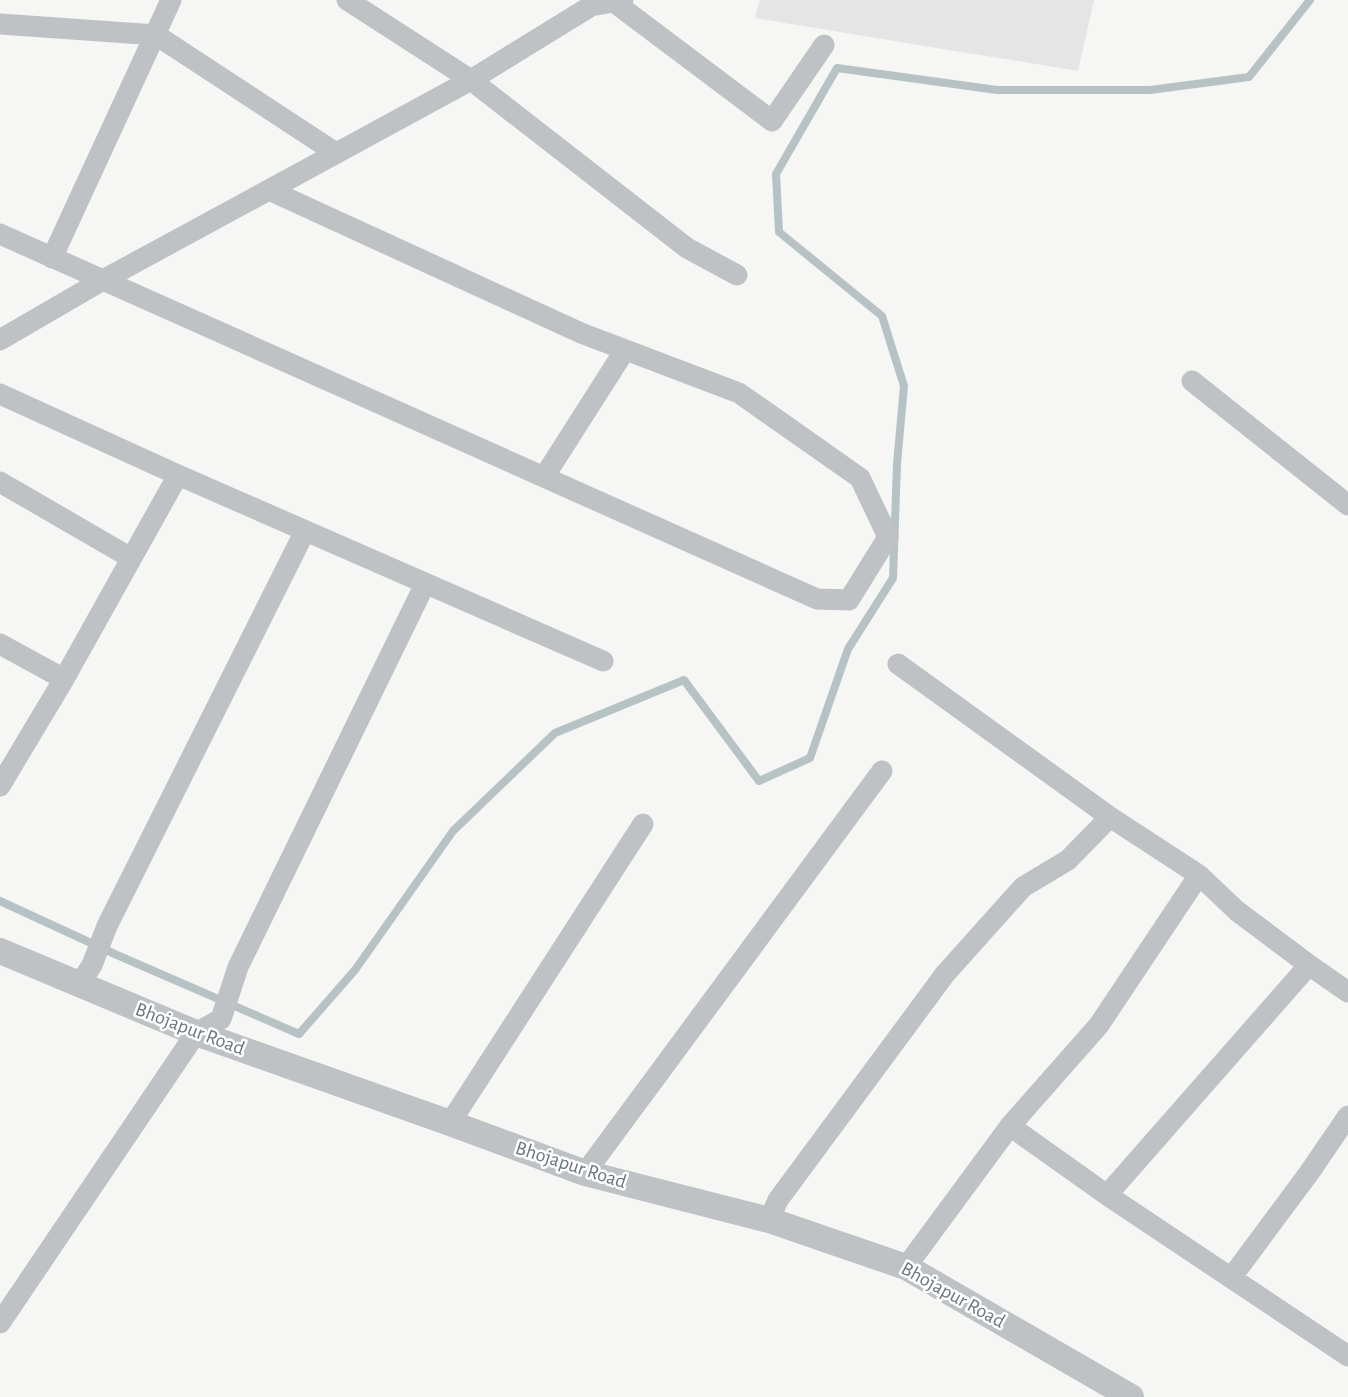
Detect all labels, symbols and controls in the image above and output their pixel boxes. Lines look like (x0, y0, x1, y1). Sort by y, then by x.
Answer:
street label: Bhojapur Road (133, 999, 247, 1059)
street label: Bhojapur Road (513, 1138, 629, 1192)
street label: Bhojapur Road (898, 1258, 1008, 1332)

